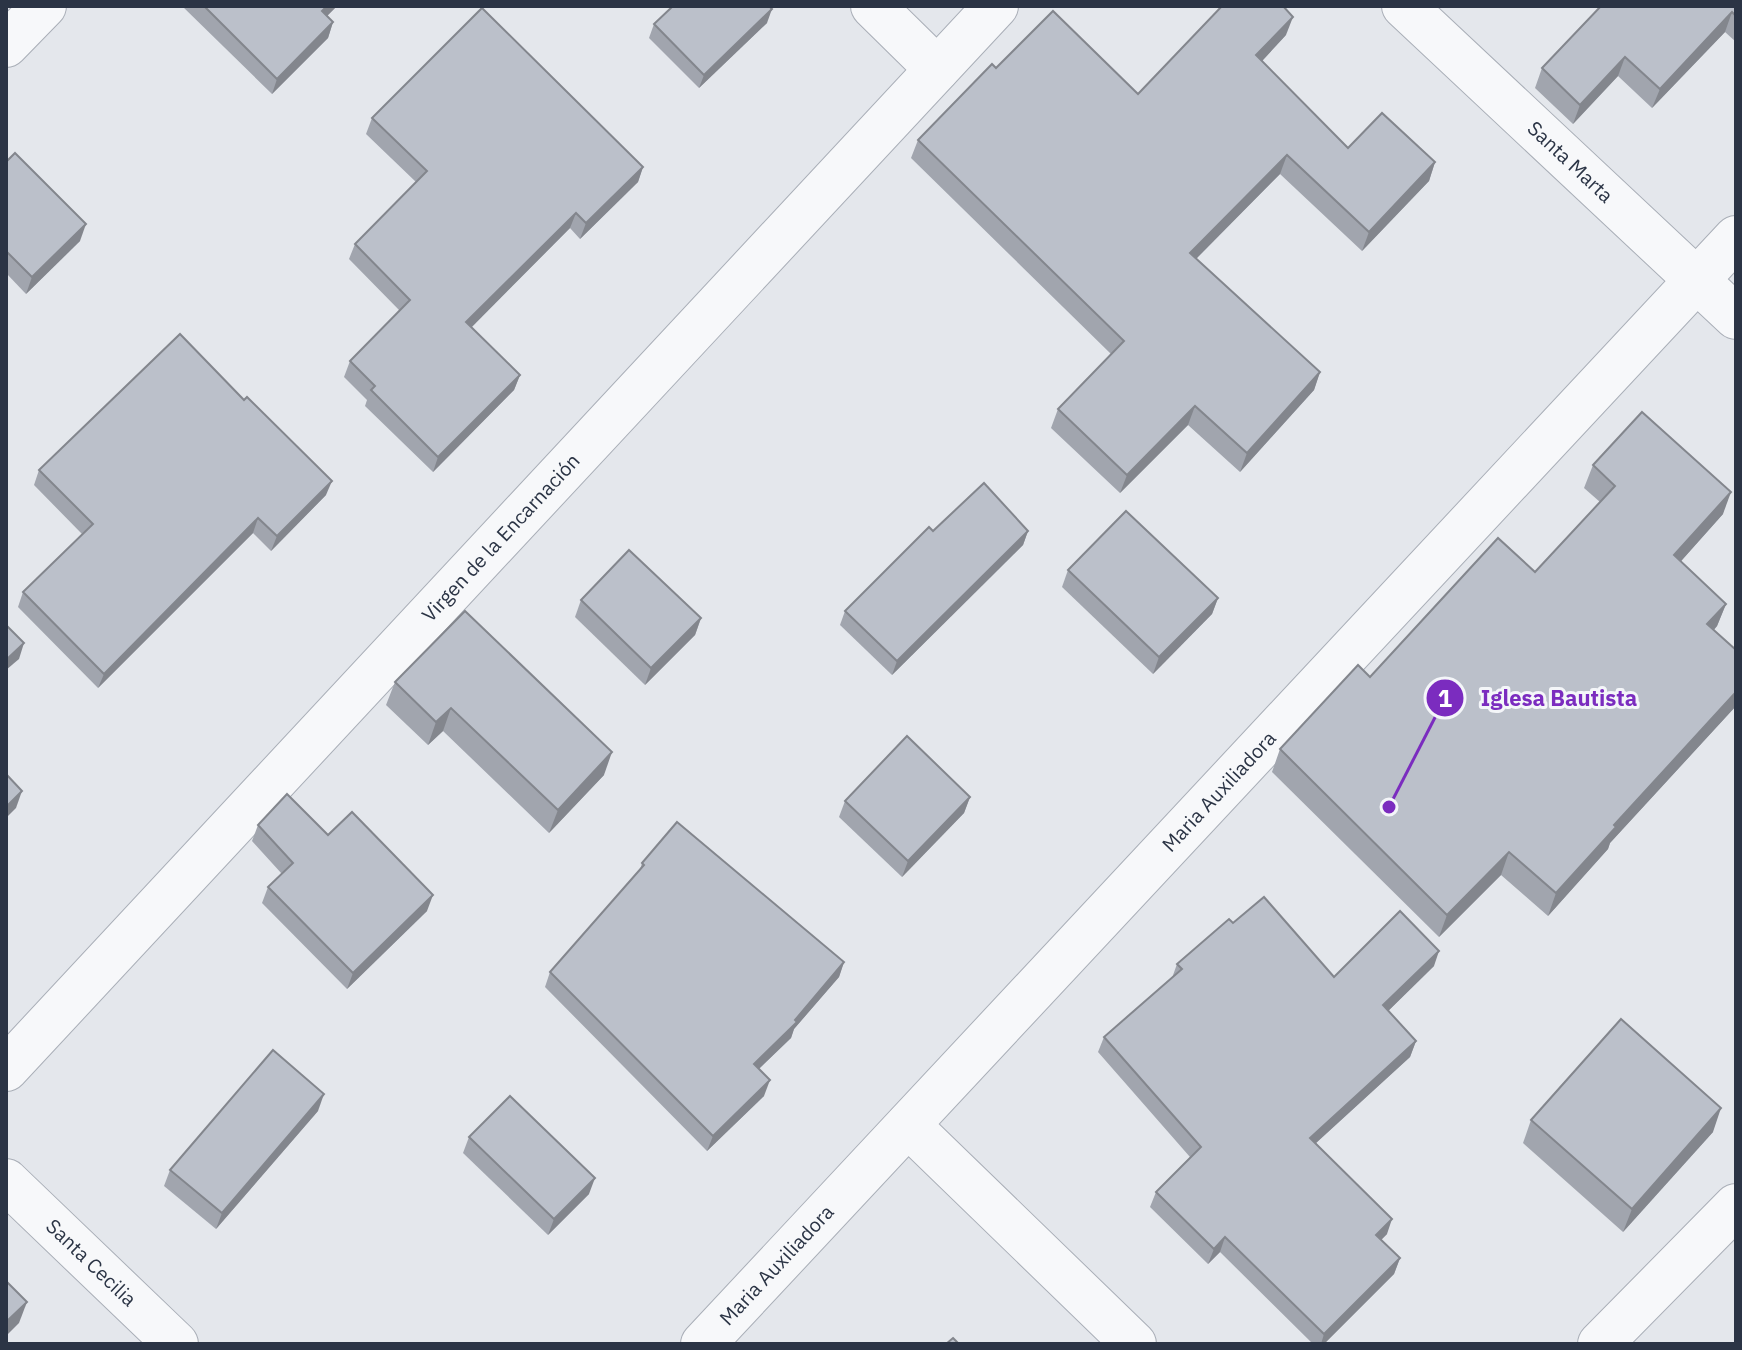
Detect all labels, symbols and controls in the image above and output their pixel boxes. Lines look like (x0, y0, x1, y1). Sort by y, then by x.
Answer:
street label: Santa Marta (1522, 115, 1620, 209)
street label: Virgen de la Encarnación (415, 447, 586, 627)
callout: Iglesa Bautista (1425, 675, 1653, 721)
text: 1 (1438, 682, 1452, 714)
text: Iglesa Bautista (1481, 683, 1637, 712)
street label: Maria Auxiliadora (1156, 725, 1282, 857)
street label: Maria Auxiliadora (713, 1198, 840, 1331)
street label: Santa Cecilia (40, 1213, 143, 1312)

